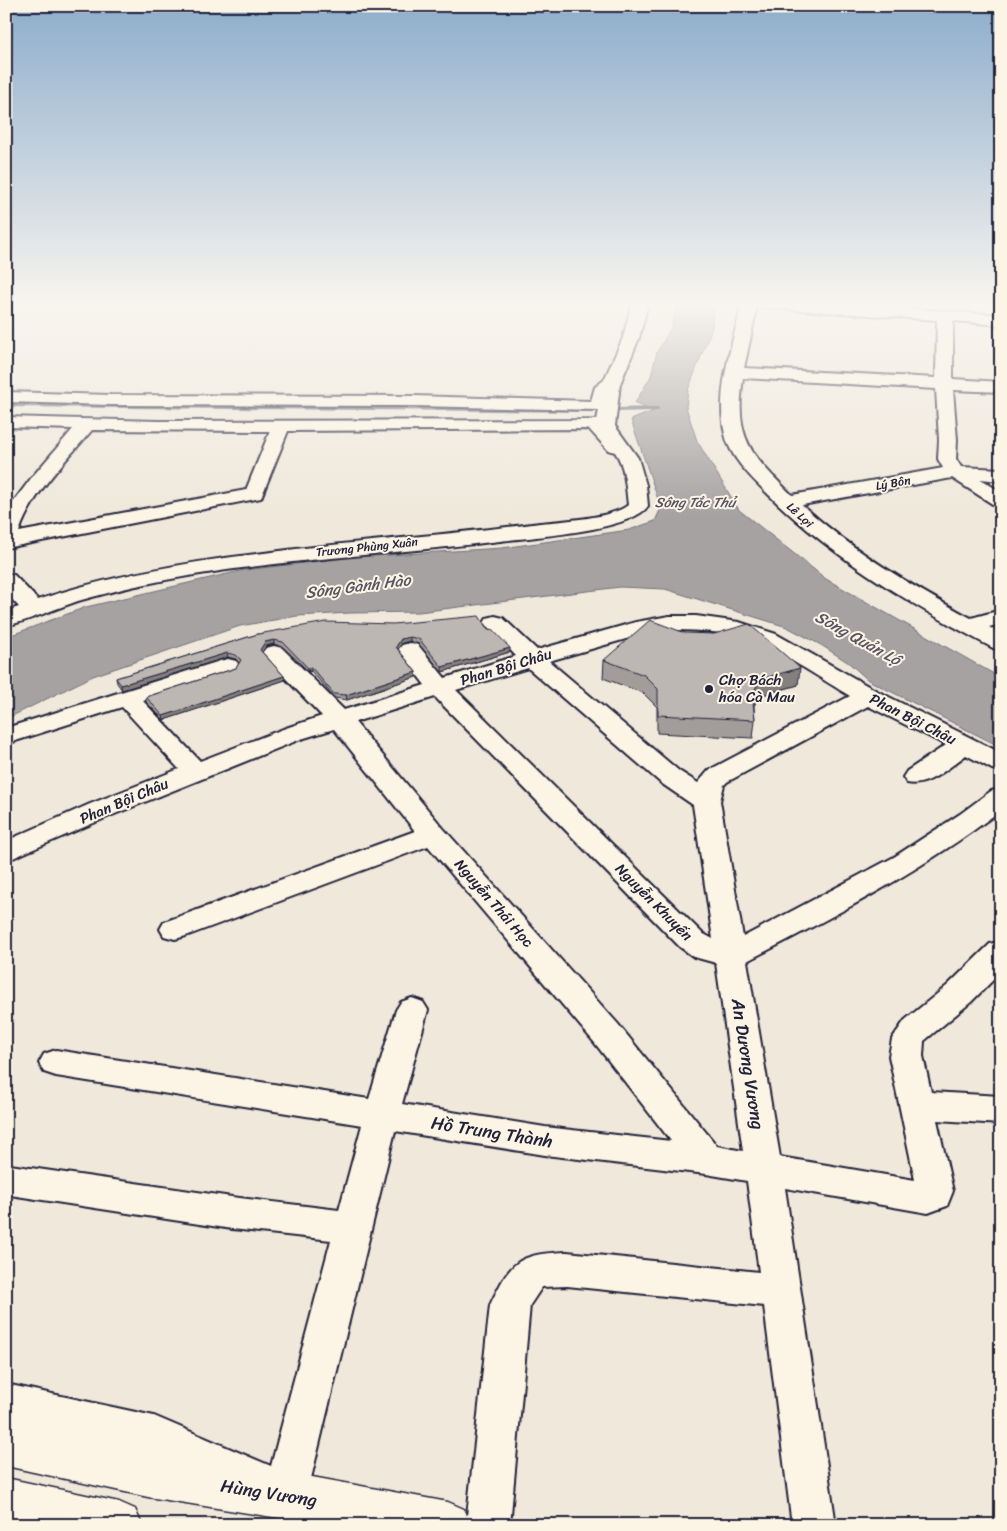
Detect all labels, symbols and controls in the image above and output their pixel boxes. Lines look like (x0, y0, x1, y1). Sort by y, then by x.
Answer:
street label: Lý Bôn (874, 469, 913, 497)
water label: Sông Tắc Thủ (655, 490, 739, 515)
street label: Lê Lợi (781, 496, 819, 534)
street label: Trương Phùng Xuân (315, 531, 419, 563)
water label: Sông Gành Hào (304, 565, 414, 607)
water label: Sông Quản Lộ (810, 602, 909, 675)
street label: Phan Bội Châu (457, 641, 555, 693)
place label: Chợ Bách hóa Cà Mau (718, 667, 795, 710)
marker: Chợ Bách hóa Cà Mau (703, 683, 715, 695)
street label: Phan Bội Châu (865, 686, 961, 752)
street label: Phan Bội Châu (75, 771, 173, 831)
street label: Nguyễn Thái Học (448, 853, 541, 954)
street label: Nguyễn Khuyến (609, 857, 699, 947)
street label: An Dương Vương (722, 995, 774, 1132)
street label: Hồ Trung Thành (429, 1107, 555, 1157)
street label: Hùng Vương (219, 1470, 319, 1516)

